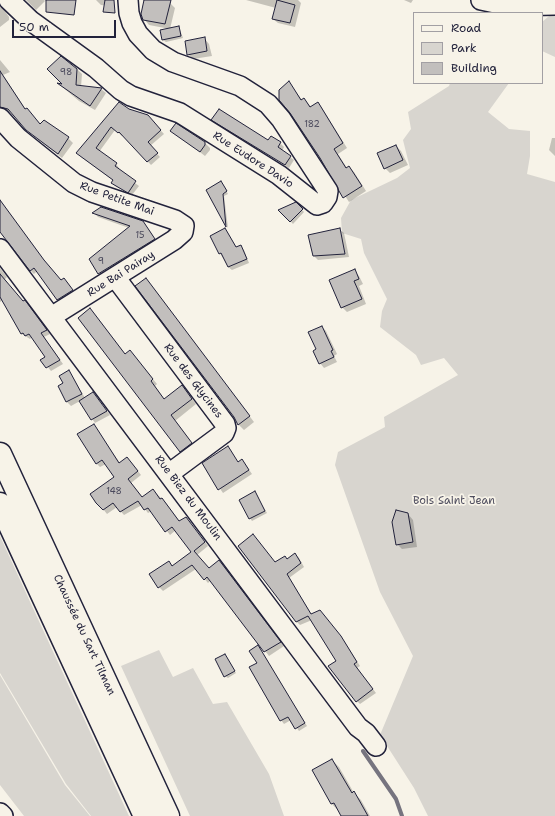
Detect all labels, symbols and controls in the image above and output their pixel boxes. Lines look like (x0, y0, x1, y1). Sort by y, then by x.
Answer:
scale bar (14, 12, 118, 38)
legend (413, 12, 543, 84)
text: 50 m (19, 19, 49, 35)
text: Road (451, 20, 481, 36)
text: Park (451, 40, 477, 56)
text: Building (451, 60, 497, 76)
house number: 98 (60, 68, 72, 78)
house number: 182 (304, 120, 320, 130)
street label: Rue Eudore Davio (210, 129, 296, 191)
street label: Rue Petite Mai (78, 179, 156, 219)
house number: 15 (135, 231, 145, 241)
street label: Rue Bai Pairay (85, 248, 157, 300)
house number: 9 (98, 257, 104, 267)
street label: Rue des Glycines (161, 341, 225, 421)
street label: Rue Biez du Moulin (152, 453, 224, 543)
house number: 148 (106, 487, 122, 497)
park label: Bois Saint Jean (413, 494, 495, 508)
street label: Chaussée du Sart Tilman (50, 572, 118, 698)

